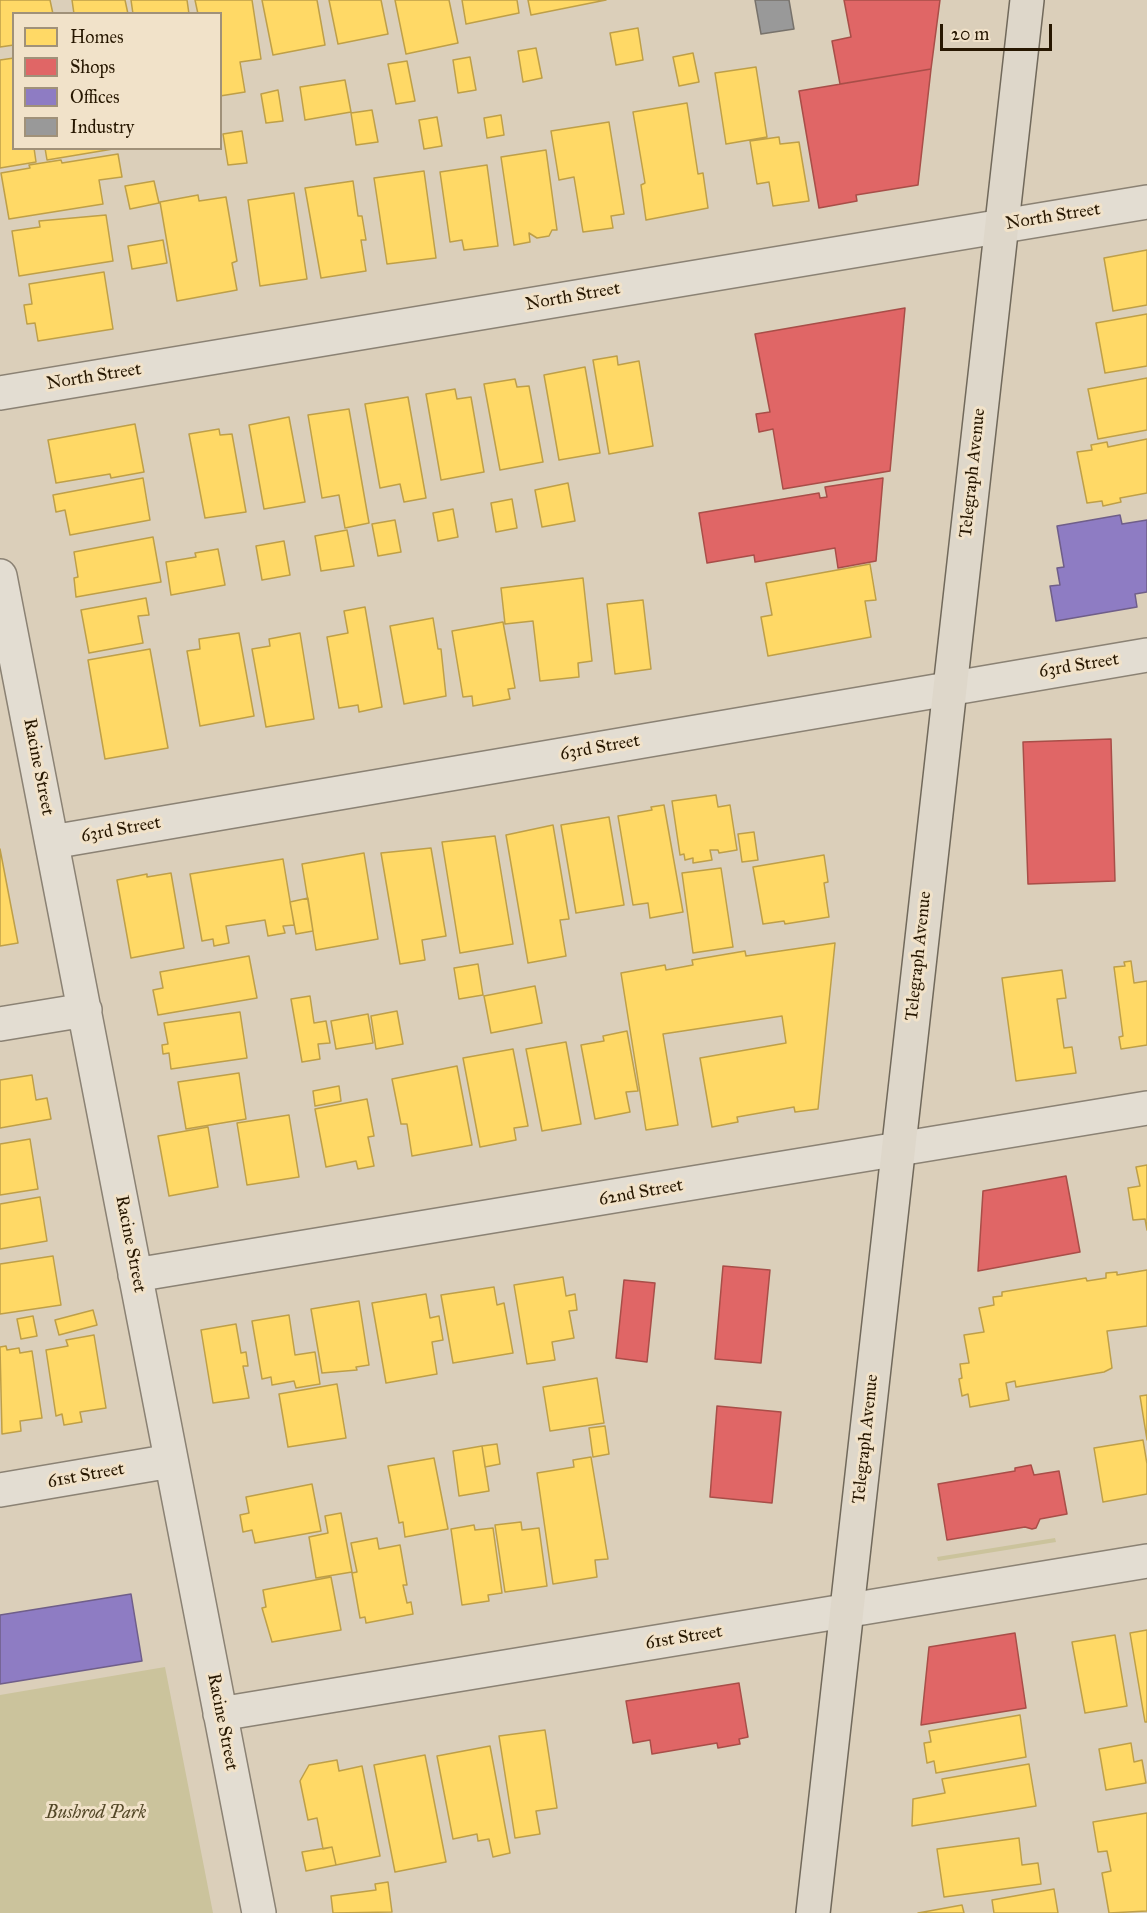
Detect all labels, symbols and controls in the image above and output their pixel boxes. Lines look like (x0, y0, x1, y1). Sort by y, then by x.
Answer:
legend (12, 12, 222, 150)
scale bar (943, 12, 1056, 50)
text: 20 m (951, 23, 989, 45)
text: Homes (70, 26, 124, 48)
text: Shops (70, 56, 115, 78)
text: Offices (70, 86, 120, 108)
text: Industry (70, 116, 134, 138)
street label: North Street (1004, 199, 1102, 235)
street label: North Street (524, 278, 622, 316)
street label: North Street (45, 359, 143, 395)
street label: Telegraph Avenue (955, 407, 991, 539)
street label: 63rd Street (1037, 649, 1121, 683)
street label: Racine Street (18, 717, 58, 817)
street label: 63rd Street (558, 730, 642, 766)
street label: 63rd Street (79, 812, 163, 848)
street label: Telegraph Avenue (901, 890, 937, 1022)
street label: 62nd Street (597, 1175, 685, 1211)
street label: Racine Street (110, 1194, 150, 1294)
street label: Telegraph Avenue (848, 1373, 884, 1505)
street label: 61st Street (46, 1459, 126, 1493)
street label: 61st Street (644, 1621, 724, 1655)
street label: Racine Street (202, 1672, 242, 1772)
park label: Bushrod Park (46, 1803, 146, 1825)

